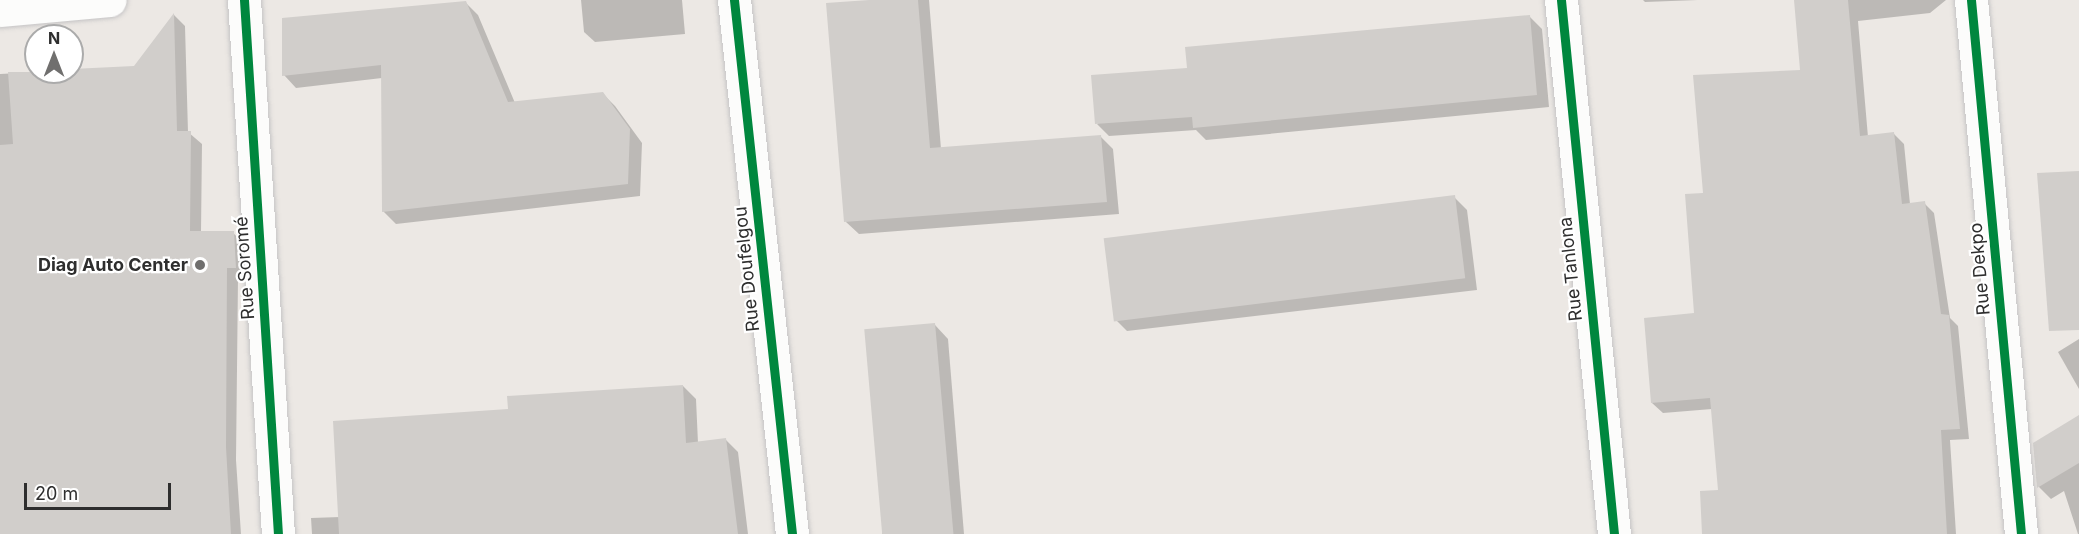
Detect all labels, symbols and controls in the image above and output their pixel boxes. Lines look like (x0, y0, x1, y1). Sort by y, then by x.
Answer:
north arrow (24, 24, 84, 84)
text: N (48, 28, 60, 48)
street label: Rue Doufelgou (730, 205, 764, 333)
street label: Rue Soromé (231, 216, 259, 320)
street label: Rue Tanlona (1555, 216, 1587, 322)
street label: Rue Dekpo (1965, 222, 1995, 316)
place label: Diag Auto Center (38, 254, 188, 276)
marker: Diag Auto Center (193, 258, 207, 272)
scale bar (27, 471, 174, 509)
text: 20 m (35, 483, 78, 504)

